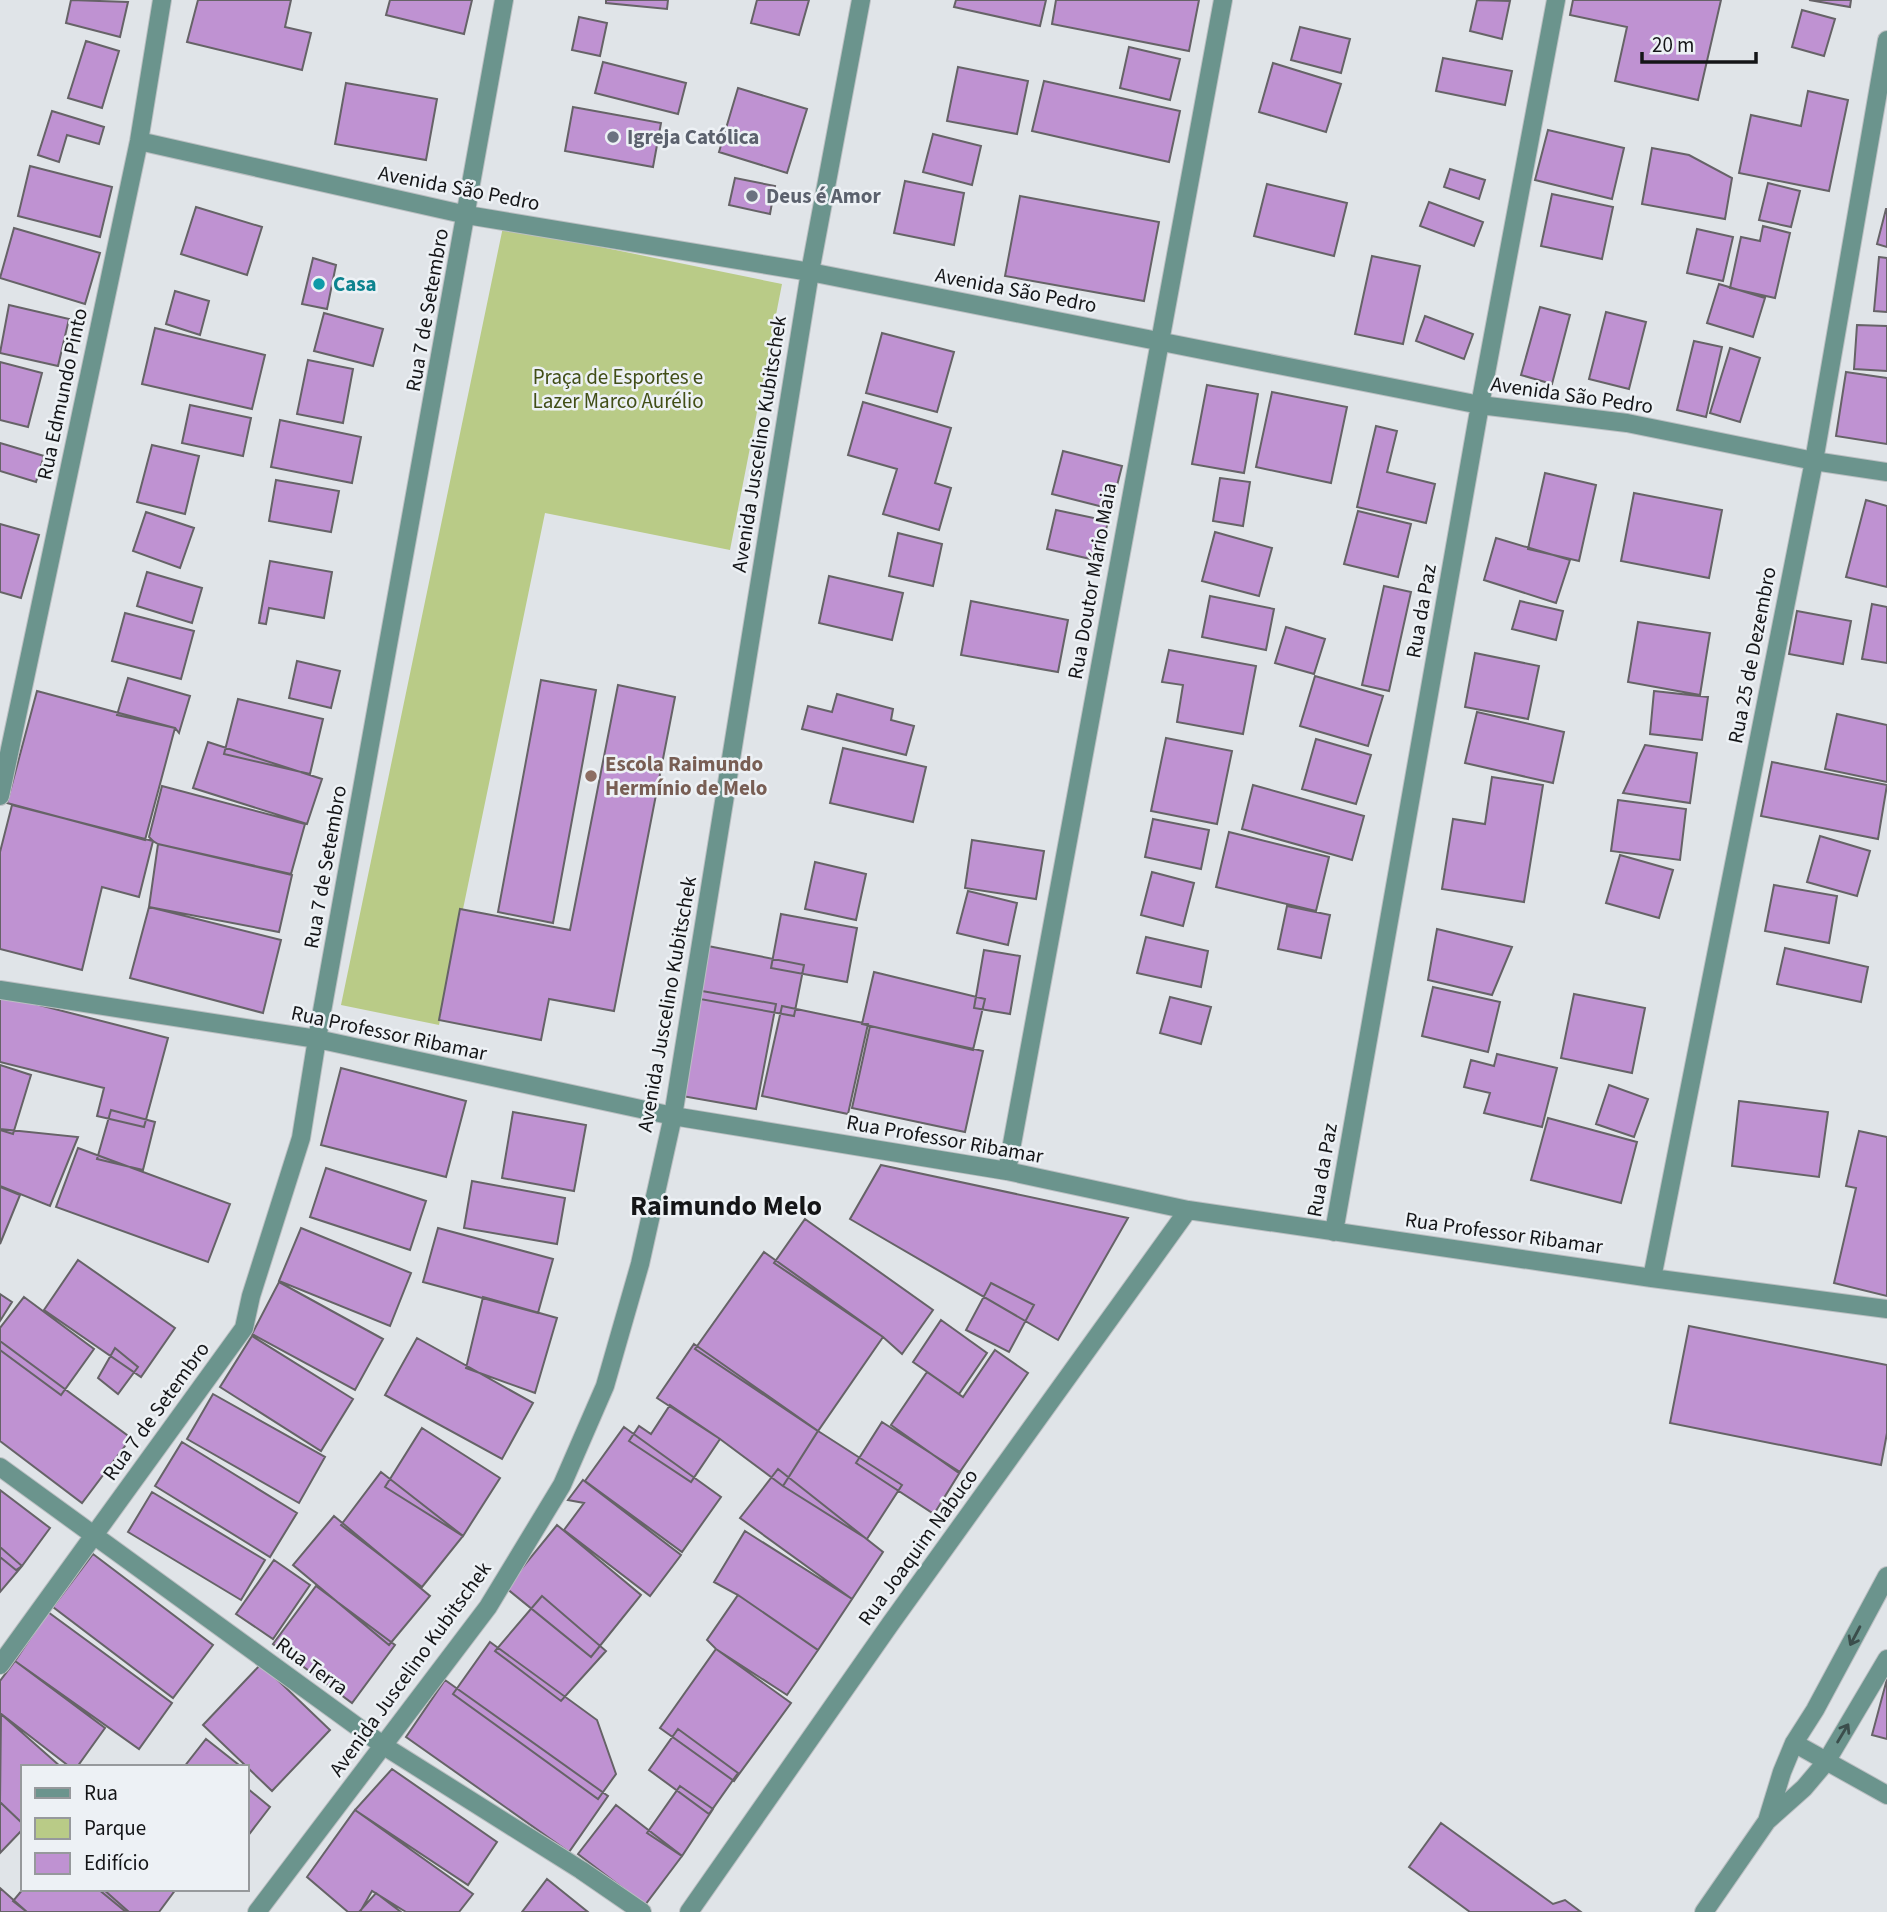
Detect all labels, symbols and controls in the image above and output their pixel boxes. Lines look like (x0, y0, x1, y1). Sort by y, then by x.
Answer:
scale bar (1642, 21, 1756, 65)
text: 20 m (1652, 30, 1694, 60)
place label: Igreja Católica (627, 122, 759, 152)
marker: Igreja Católica (605, 129, 621, 145)
street label: Avenida São Pedro (376, 158, 542, 218)
place label: Deus é Amor (766, 181, 881, 211)
marker: Deus é Amor (744, 188, 760, 204)
street label: Rua 7 de Setembro (398, 226, 456, 394)
street label: Avenida São Pedro (933, 260, 1099, 320)
place label: Casa (333, 269, 377, 299)
marker: Casa (311, 276, 327, 292)
street label: Rua Edmundo Pinto (29, 305, 95, 483)
street label: Avenida Juscelino Kubitschek (724, 313, 794, 574)
park label: Praça de Esportes e Lazer Marco Aurélio (532, 362, 704, 416)
street label: Avenida São Pedro (1489, 369, 1655, 421)
street label: Rua Doutor Mário Maia (1060, 480, 1124, 682)
street label: Rua da Paz (1398, 562, 1444, 660)
street label: Rua 25 de Dezembro (1720, 564, 1784, 746)
place label: Escola Raimundo Hermínio de Melo (605, 749, 768, 803)
marker: Escola Raimundo Hermínio de Melo (583, 768, 599, 784)
street label: Rua 7 de Setembro (296, 783, 354, 951)
street label: Avenida Juscelino Kubitschek (630, 873, 704, 1134)
street label: Rua Professor Ribamar (288, 998, 490, 1069)
street label: Rua Professor Ribamar (844, 1107, 1047, 1171)
street label: Rua da Paz (1299, 1121, 1345, 1219)
district label: Raimundo Melo (630, 1186, 822, 1226)
street label: Rua Professor Ribamar (1403, 1204, 1606, 1262)
street label: Rua 7 de Setembro (95, 1335, 217, 1487)
street label: Rua Joaquim Nabuco (851, 1462, 985, 1632)
street label: Avenida Juscelino Kubitschek (322, 1555, 499, 1783)
one-way arrow (1848, 1626, 1862, 1646)
street label: Rua Terra (270, 1629, 354, 1703)
one-way arrow (1836, 1724, 1850, 1744)
legend (21, 1765, 248, 1891)
text: Rua (84, 1778, 118, 1808)
text: Parque (84, 1813, 146, 1843)
text: Edifício (84, 1848, 149, 1878)

